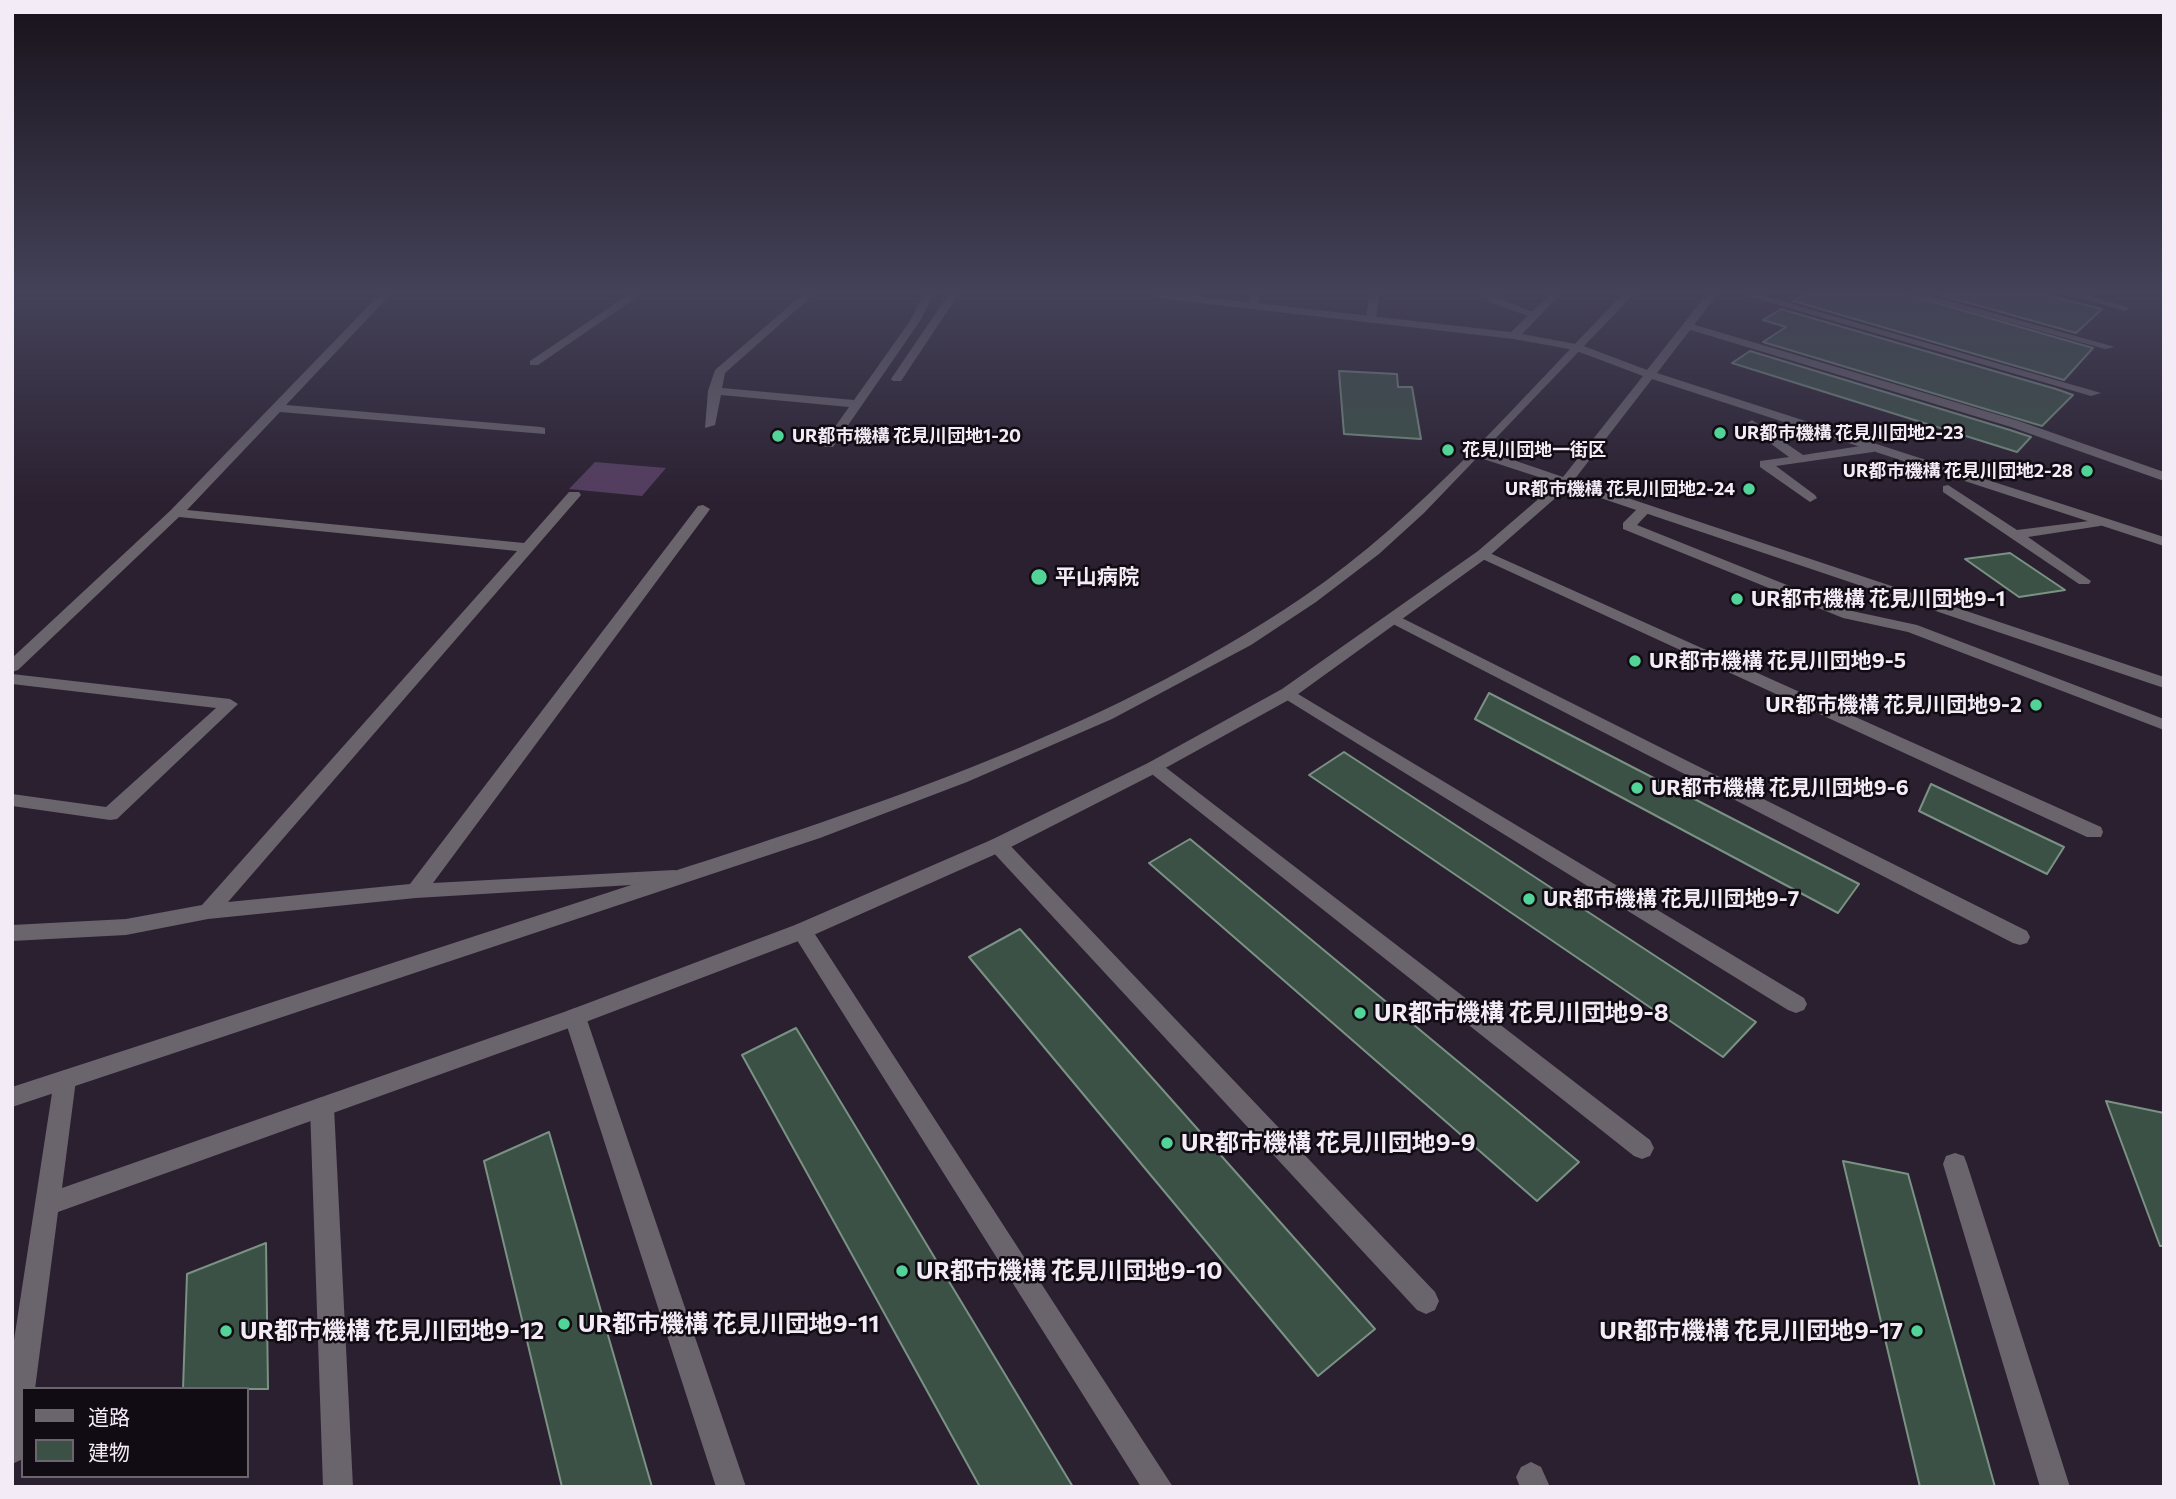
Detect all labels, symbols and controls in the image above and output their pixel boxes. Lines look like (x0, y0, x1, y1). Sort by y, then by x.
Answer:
place label: UR都市機構 花見川団地2-23 (1734, 422, 1964, 444)
place label: UR都市機構 花見川団地1-20 (792, 425, 1021, 447)
marker: UR都市機構 花見川団地2-23 (1712, 425, 1728, 441)
marker: UR都市機構 花見川団地1-20 (770, 428, 786, 444)
place label: 花見川団地一街区 (1462, 439, 1606, 461)
marker: 花見川団地一街区 (1440, 442, 1456, 458)
place label: UR都市機構 花見川団地2-28 (1843, 460, 2073, 482)
marker: UR都市機構 花見川団地2-28 (2079, 463, 2095, 479)
place label: UR都市機構 花見川団地2-24 (1505, 478, 1735, 500)
marker: UR都市機構 花見川団地2-24 (1741, 481, 1757, 497)
place label: 平山病院 (1055, 564, 1139, 590)
marker: 平山病院 (1029, 567, 1049, 587)
place label: UR都市機構 花見川団地9-1 (1751, 586, 2005, 612)
marker: UR都市機構 花見川団地9-1 (1729, 591, 1745, 607)
place label: UR都市機構 花見川団地9-5 (1649, 648, 1906, 674)
marker: UR都市機構 花見川団地9-5 (1627, 653, 1643, 669)
place label: UR都市機構 花見川団地9-2 (1765, 692, 2022, 718)
marker: UR都市機構 花見川団地9-2 (2028, 697, 2044, 713)
place label: UR都市機構 花見川団地9-6 (1651, 775, 1909, 801)
marker: UR都市機構 花見川団地9-6 (1629, 780, 1645, 796)
place label: UR都市機構 花見川団地9-7 (1543, 886, 1799, 912)
marker: UR都市機構 花見川団地9-7 (1521, 891, 1537, 907)
place label: UR都市機構 花見川団地9-8 (1374, 999, 1669, 1027)
marker: UR都市機構 花見川団地9-8 (1352, 1005, 1368, 1021)
place label: UR都市機構 花見川団地9-9 (1181, 1129, 1476, 1157)
marker: UR都市機構 花見川団地9-9 (1159, 1135, 1175, 1151)
place label: UR都市機構 花見川団地9-10 (916, 1257, 1223, 1285)
marker: UR都市機構 花見川団地9-10 (894, 1263, 910, 1279)
place label: UR都市機構 花見川団地9-11 (578, 1310, 879, 1338)
marker: UR都市機構 花見川団地9-11 (556, 1316, 572, 1332)
place label: UR都市機構 花見川団地9-12 (240, 1317, 544, 1345)
place label: UR都市機構 花見川団地9-17 (1599, 1317, 1903, 1345)
marker: UR都市機構 花見川団地9-12 (218, 1323, 234, 1339)
marker: UR都市機構 花見川団地9-17 (1909, 1323, 1925, 1339)
legend (21, 1387, 248, 1478)
text: 道路 (88, 1404, 130, 1429)
text: 建物 (88, 1439, 130, 1464)

